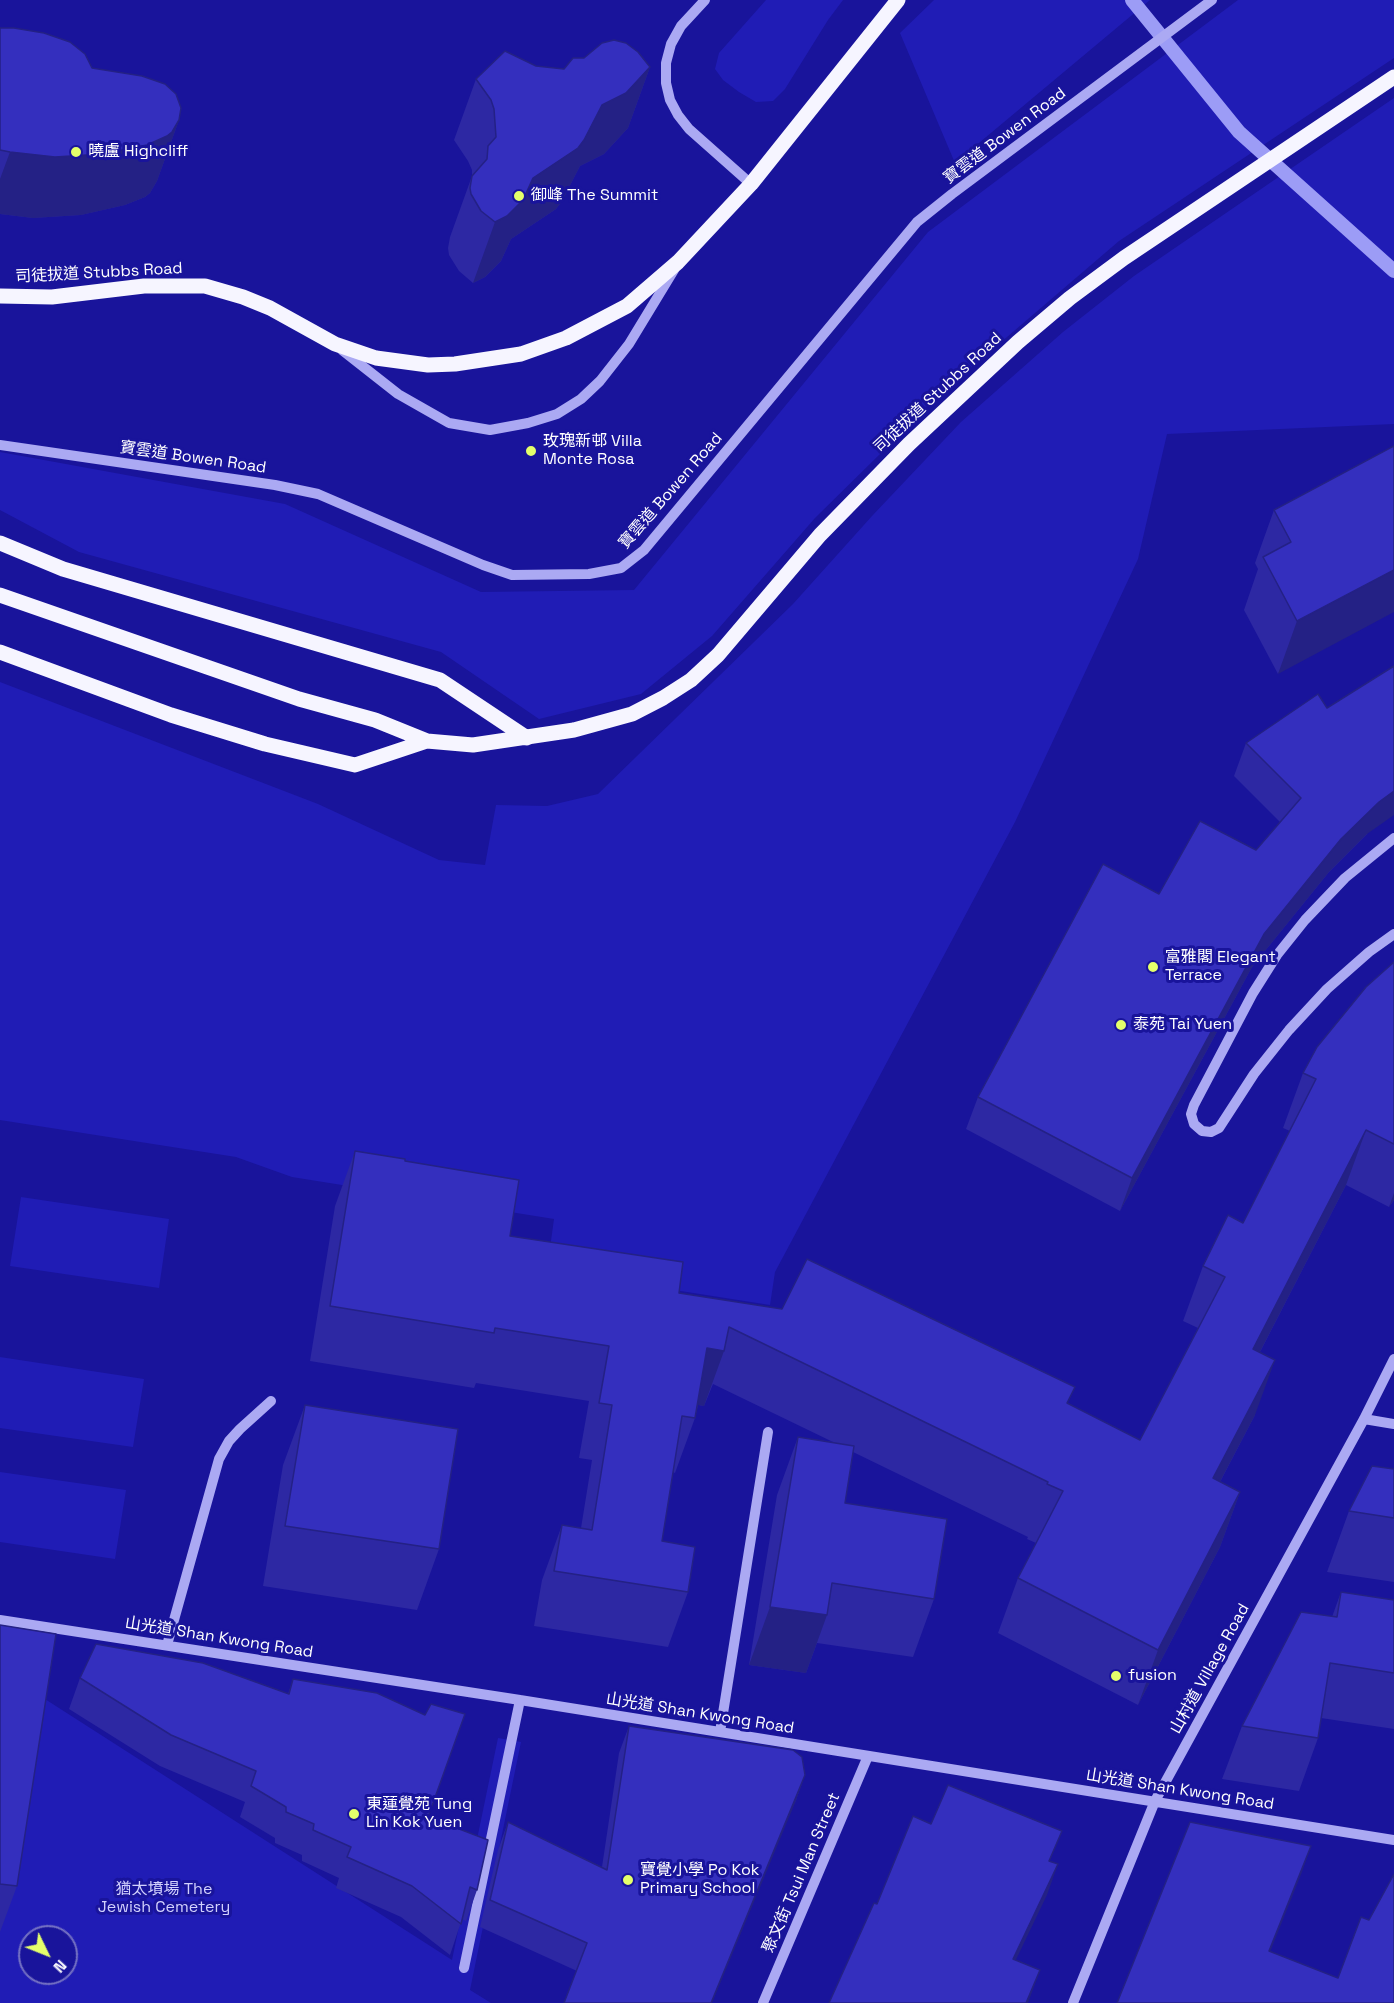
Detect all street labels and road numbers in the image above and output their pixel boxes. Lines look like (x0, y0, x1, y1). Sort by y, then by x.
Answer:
street label: 寶雲道 Bowen Road (940, 84, 1070, 188)
street label: 司徒拔道 Stubbs Road (15, 259, 183, 287)
street label: 司徒拔道 Stubbs Road (870, 329, 1006, 457)
street label: 寶雲道 Bowen Road (615, 429, 727, 553)
street label: 寶雲道 Bowen Road (119, 438, 267, 478)
street label: 山村道 Village Road (1166, 1601, 1254, 1737)
street label: 山光道 Shan Kwong Road (124, 1614, 314, 1662)
street label: 山光道 Shan Kwong Road (605, 1690, 795, 1738)
street label: 山光道 Shan Kwong Road (1085, 1766, 1275, 1814)
street label: 聚文街 Tsui Man Street (760, 1790, 844, 1956)

